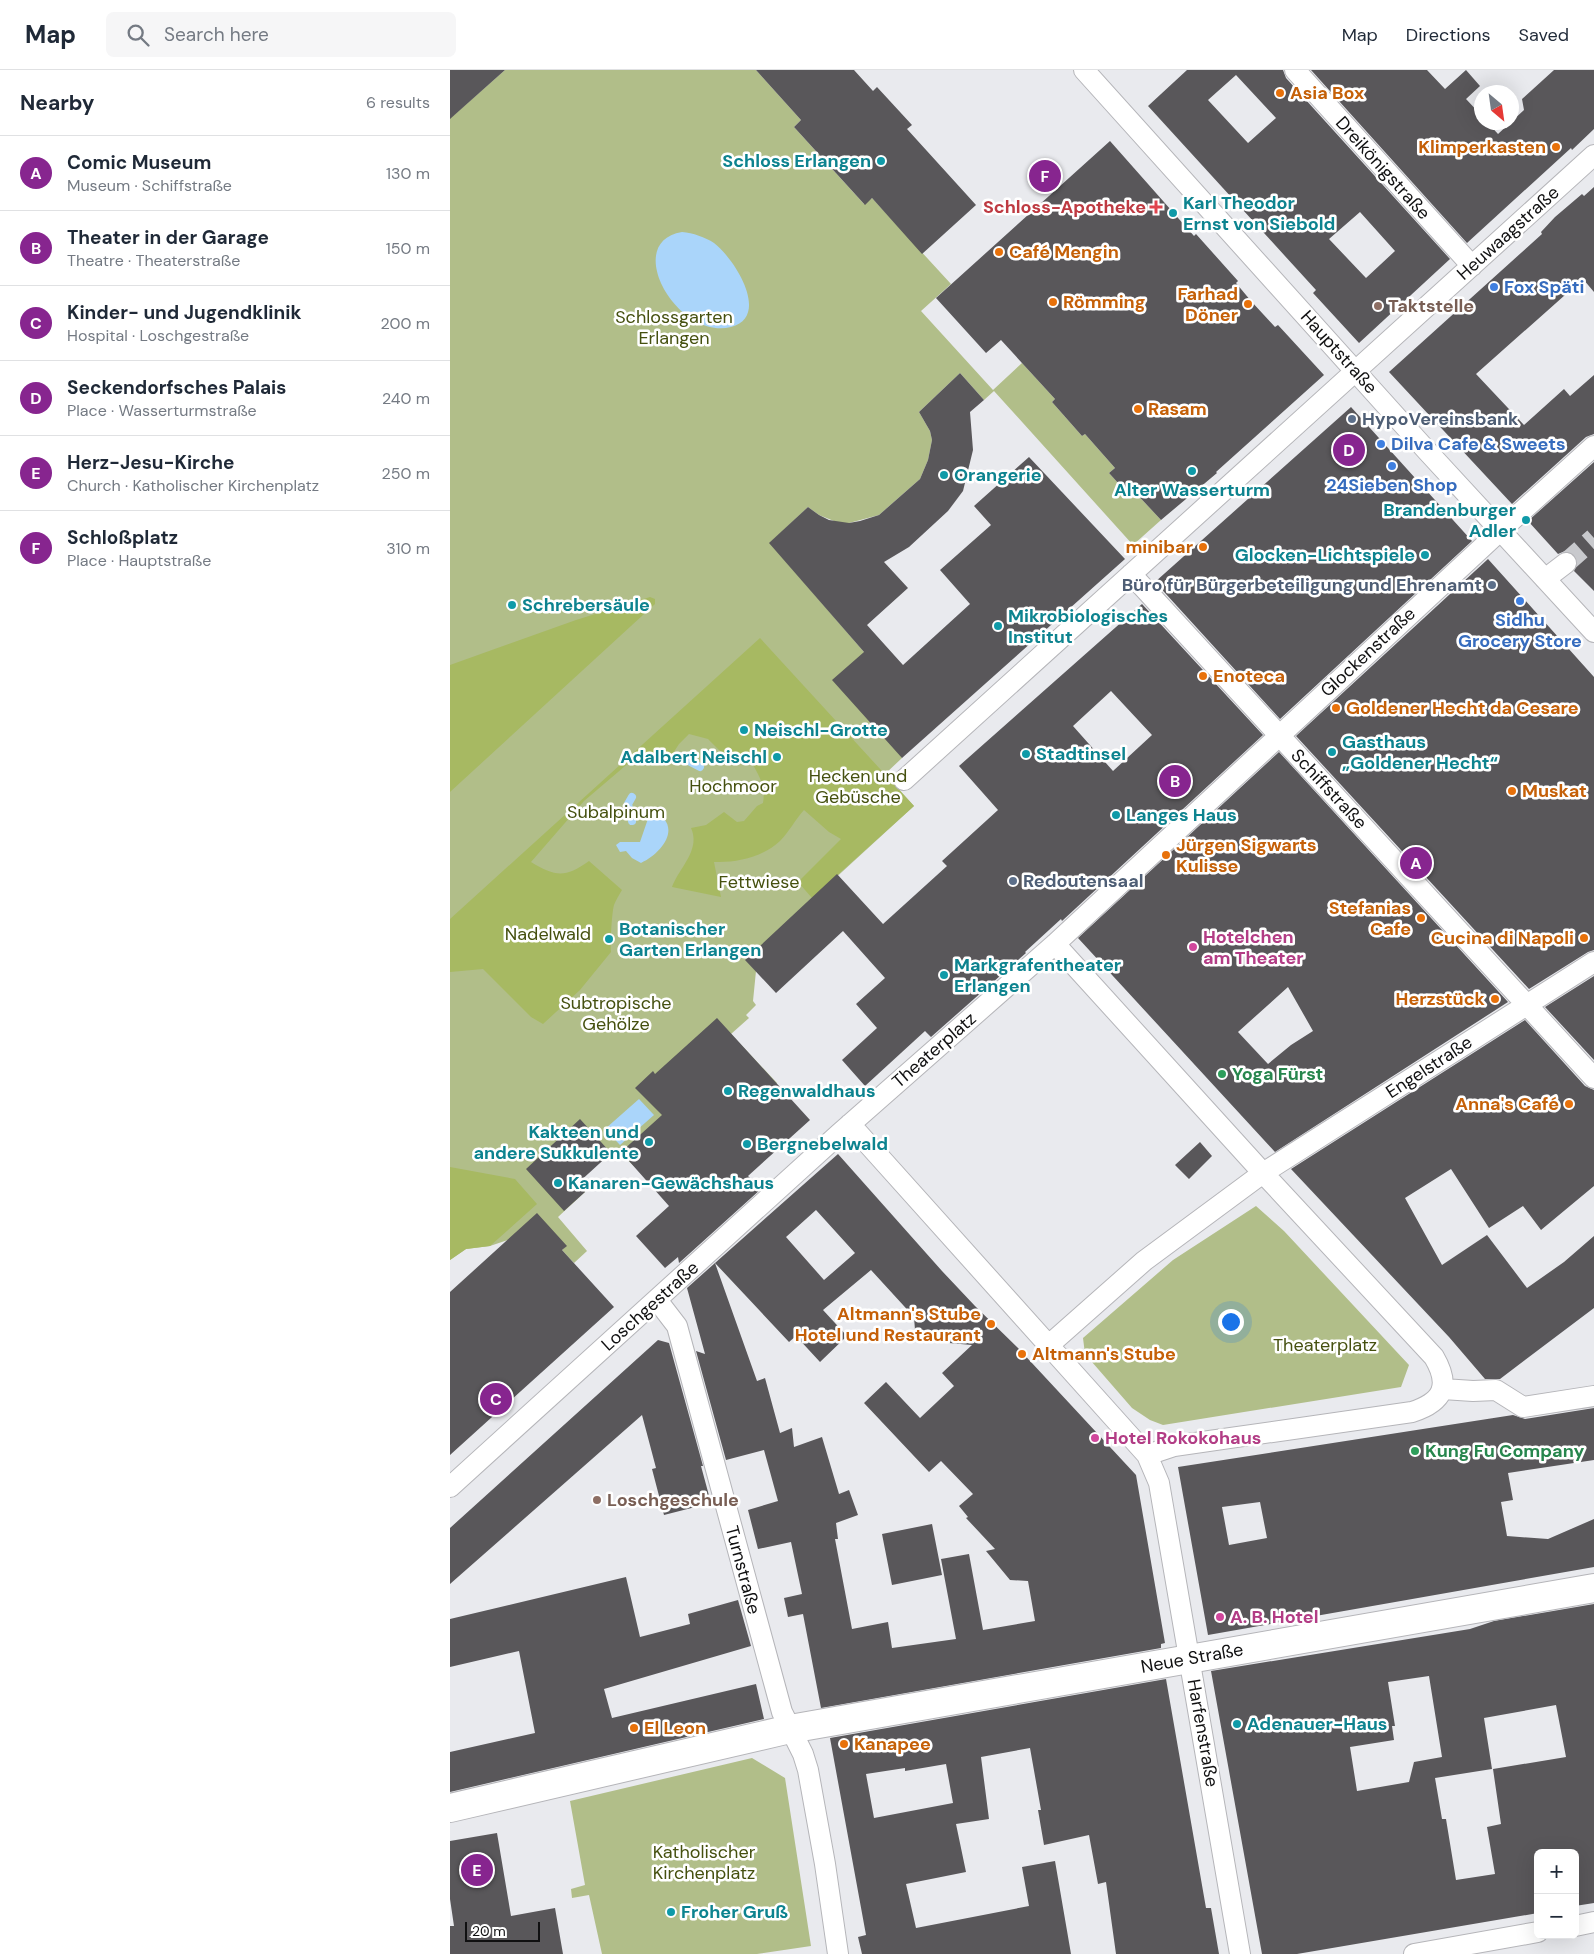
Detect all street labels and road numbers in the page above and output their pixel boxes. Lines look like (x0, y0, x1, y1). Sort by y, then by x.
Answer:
street label: Dreikönigstraße (1330, 111, 1436, 225)
street label: Heuwaagstraße (1452, 181, 1564, 285)
street label: Hauptstraße (1295, 305, 1383, 399)
street label: Glockenstraße (1315, 602, 1421, 702)
street label: Schiffstraße (1286, 744, 1372, 834)
street label: Theaterplatz (887, 1007, 981, 1093)
street label: Engelstraße (1381, 1030, 1477, 1104)
street label: Loschgestraße (596, 1256, 704, 1356)
street label: Turnstraße (720, 1523, 766, 1617)
street label: Neue Straße (1139, 1637, 1245, 1679)
street label: Harfenstraße (1182, 1677, 1224, 1789)

